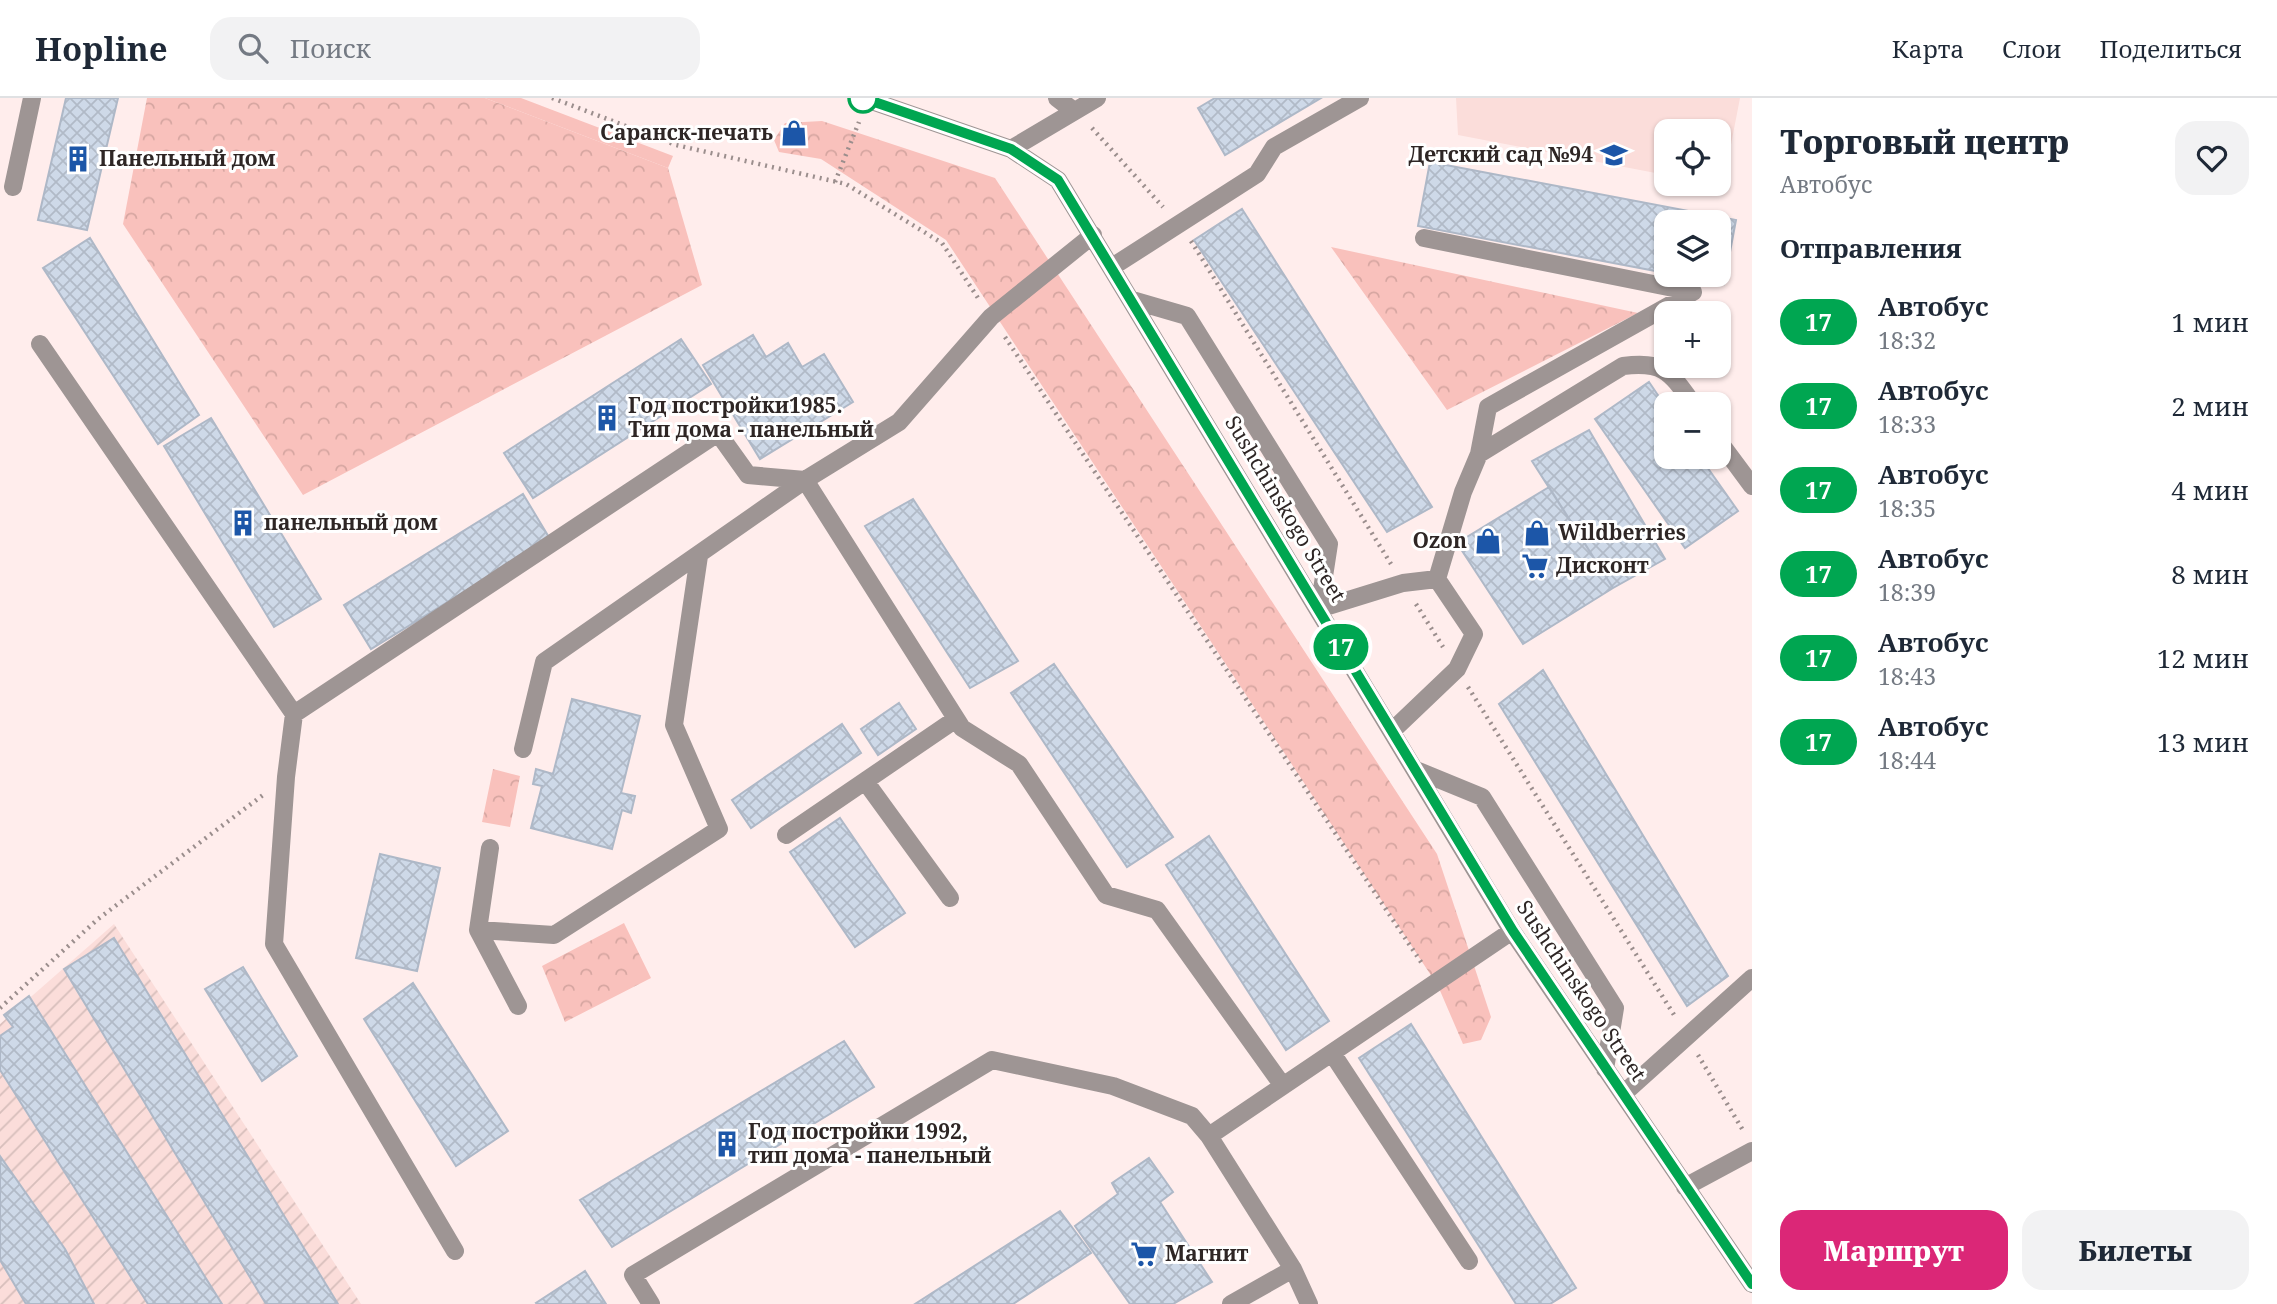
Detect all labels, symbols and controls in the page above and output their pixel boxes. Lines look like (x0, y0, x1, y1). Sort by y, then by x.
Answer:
search box (210, 17, 700, 80)
text: Hopline (35, 26, 168, 71)
icon: search (234, 29, 272, 67)
text: Поиск (290, 30, 371, 66)
text: Карта (1892, 32, 1964, 65)
text: Слои (2002, 32, 2062, 65)
text: Поделиться (2100, 32, 2242, 65)
unlabelled marker (848, 83, 878, 113)
place label: Саранск-печать (600, 118, 773, 146)
shop icon: Саранск-печать (779, 118, 809, 148)
map controls (1654, 119, 1731, 469)
button: locate (1654, 119, 1731, 196)
text: Торговый центр (1780, 119, 2069, 164)
button: heart (2175, 121, 2249, 195)
place label: Детский сад №94 (1408, 140, 1593, 168)
school or university icon: Детский сад №94 (1599, 140, 1629, 170)
building icon: Панельный дом (63, 144, 93, 174)
place label: Панельный дом (99, 144, 276, 172)
text: Автобус (1780, 168, 1872, 200)
button: layers (1654, 210, 1731, 287)
text: Отправления (1780, 230, 1962, 266)
text: Автобус (1878, 288, 1988, 324)
button: + (1654, 301, 1731, 378)
text: 1 мин (2171, 304, 2249, 340)
text: 17 (1805, 305, 1832, 338)
text: 18:32 (1878, 324, 1936, 356)
text: Автобус (1878, 372, 1988, 408)
text: 2 мин (2171, 388, 2249, 424)
text: 17 (1805, 389, 1832, 422)
place label: Год постройки1985. Тип дома - панельный (628, 391, 874, 443)
button: − (1654, 392, 1731, 469)
building icon: Год постройки1985. Тип дома - панельный (592, 403, 622, 433)
text: 18:33 (1878, 408, 1936, 440)
street label: Sushchinskogo Street (1219, 410, 1353, 607)
text: Автобус (1878, 456, 1988, 492)
text: 4 мин (2171, 472, 2249, 508)
text: 17 (1805, 473, 1832, 506)
text: 18:35 (1878, 492, 1936, 524)
building icon: панельный дом (228, 508, 258, 538)
place label: панельный дом (264, 508, 438, 536)
shop icon: Wildberries (1522, 518, 1552, 548)
place label: Wildberries (1558, 518, 1686, 546)
place label: Ozon (1412, 526, 1467, 554)
shop icon: Ozon (1473, 526, 1503, 556)
text: Автобус (1878, 540, 1988, 576)
supermarket icon: Дисконт (1520, 551, 1550, 581)
place label: Дисконт (1556, 551, 1649, 579)
text: 8 мин (2171, 556, 2249, 592)
text: 17 (1805, 557, 1832, 590)
text: 18:39 (1878, 576, 1936, 608)
line badge: 17 (1310, 624, 1372, 670)
text: Автобус (1878, 624, 1988, 660)
text: 17 (1327, 630, 1355, 663)
text: 12 мин (2157, 640, 2249, 676)
text: 17 (1805, 641, 1832, 674)
text: 18:43 (1878, 660, 1936, 692)
text: Автобус (1878, 708, 1988, 744)
text: 13 мин (2157, 724, 2249, 760)
text: 17 (1805, 725, 1832, 758)
text: 18:44 (1878, 744, 1936, 776)
street label: Sushchinskogo Street (1511, 895, 1653, 1086)
place label: Год постройки 1992, тип дома - панельный (748, 1117, 991, 1169)
building icon: Год постройки 1992, тип дома - панельный (712, 1129, 742, 1159)
button: Маршрут (1780, 1210, 2008, 1290)
button: Билеты (2022, 1210, 2249, 1290)
supermarket icon: Магнит (1129, 1239, 1159, 1269)
place label: Магнит (1165, 1239, 1249, 1267)

